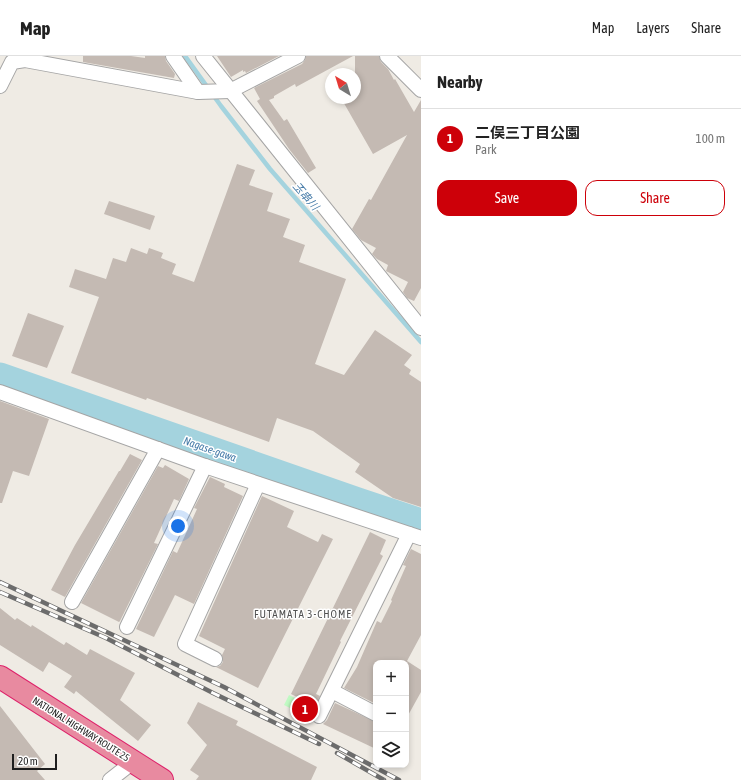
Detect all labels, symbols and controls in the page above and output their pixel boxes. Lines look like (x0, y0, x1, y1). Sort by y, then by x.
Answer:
text: Map (20, 17, 51, 39)
text: Map (592, 20, 614, 36)
text: Layers (636, 20, 669, 36)
text: Share (691, 20, 721, 36)
north arrow (325, 68, 361, 104)
text: Nearby (437, 72, 483, 92)
text: 二俣三丁目公園 (475, 124, 580, 141)
text: 1 (447, 131, 453, 146)
text: 100 m (696, 131, 725, 146)
text: Park (475, 142, 497, 157)
water label: 玉串川 (291, 180, 322, 213)
button: Save (437, 180, 577, 216)
button: Share (585, 180, 725, 216)
water label: Nagase-gawa (182, 434, 238, 464)
your location (168, 516, 188, 536)
district label: FUTAMATA 3-CHOME (254, 608, 352, 620)
map controls (373, 660, 409, 768)
button: + (373, 660, 409, 696)
pin: 1 (292, 694, 318, 724)
street label: NATIONAL HIGHWAY ROUTE 25 (31, 695, 132, 764)
button: − (373, 696, 409, 732)
button: layers (373, 732, 409, 768)
scale bar (12, 752, 57, 771)
text: 20 m (18, 755, 38, 767)

